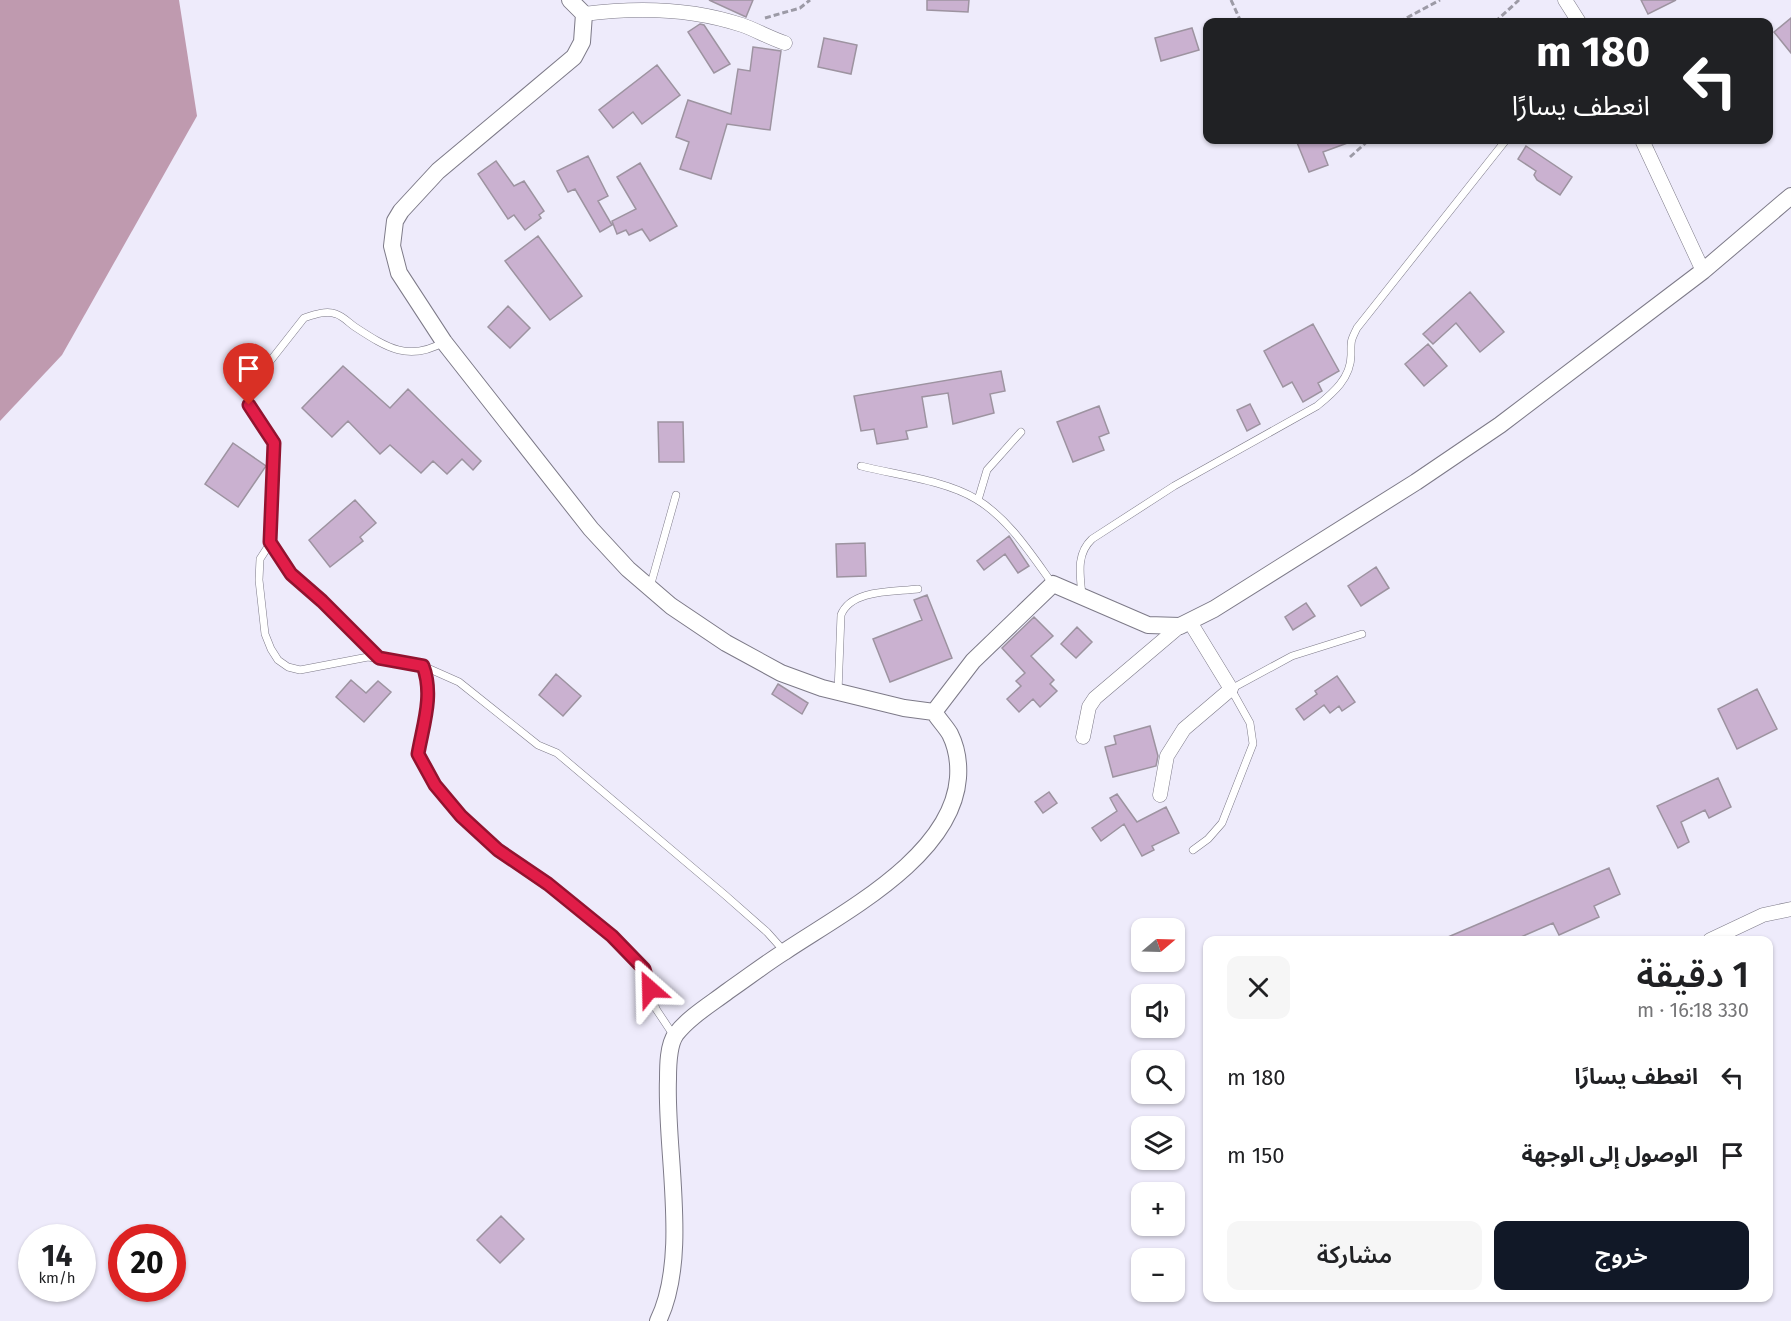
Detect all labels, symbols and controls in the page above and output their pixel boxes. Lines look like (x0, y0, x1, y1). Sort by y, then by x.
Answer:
text: 180 m (1536, 27, 1650, 77)
icon: left (1671, 42, 1749, 120)
text: انعطف يسارًا (1512, 90, 1650, 122)
pin (223, 343, 274, 405)
icon: arrive (232, 352, 265, 385)
north arrow (1131, 918, 1185, 972)
map controls (1131, 918, 1185, 1302)
text: 1 دقيقة (1636, 953, 1749, 997)
button: close (1227, 956, 1290, 1019)
position arrow (618, 957, 682, 1021)
button: sound (1131, 984, 1185, 1038)
text: 330 m · 16:18 (1637, 998, 1749, 1022)
button: search (1131, 1050, 1185, 1104)
icon: left (1716, 1061, 1749, 1094)
text: انعطف يسارًا (1575, 1063, 1698, 1090)
text: 180 m (1227, 1064, 1286, 1091)
button: layers (1131, 1116, 1185, 1170)
icon: arrive (1716, 1139, 1749, 1172)
text: الوصول إلى الوجهة (1521, 1141, 1698, 1168)
text: 150 m (1227, 1142, 1285, 1169)
button: + (1131, 1182, 1185, 1236)
button: مشاركة (1227, 1221, 1482, 1290)
button: خروج (1494, 1221, 1749, 1290)
speed limit sign: 20 (108, 1224, 186, 1302)
text: 14 (42, 1238, 72, 1274)
button: − (1131, 1248, 1185, 1302)
text: km/h (38, 1269, 76, 1287)

